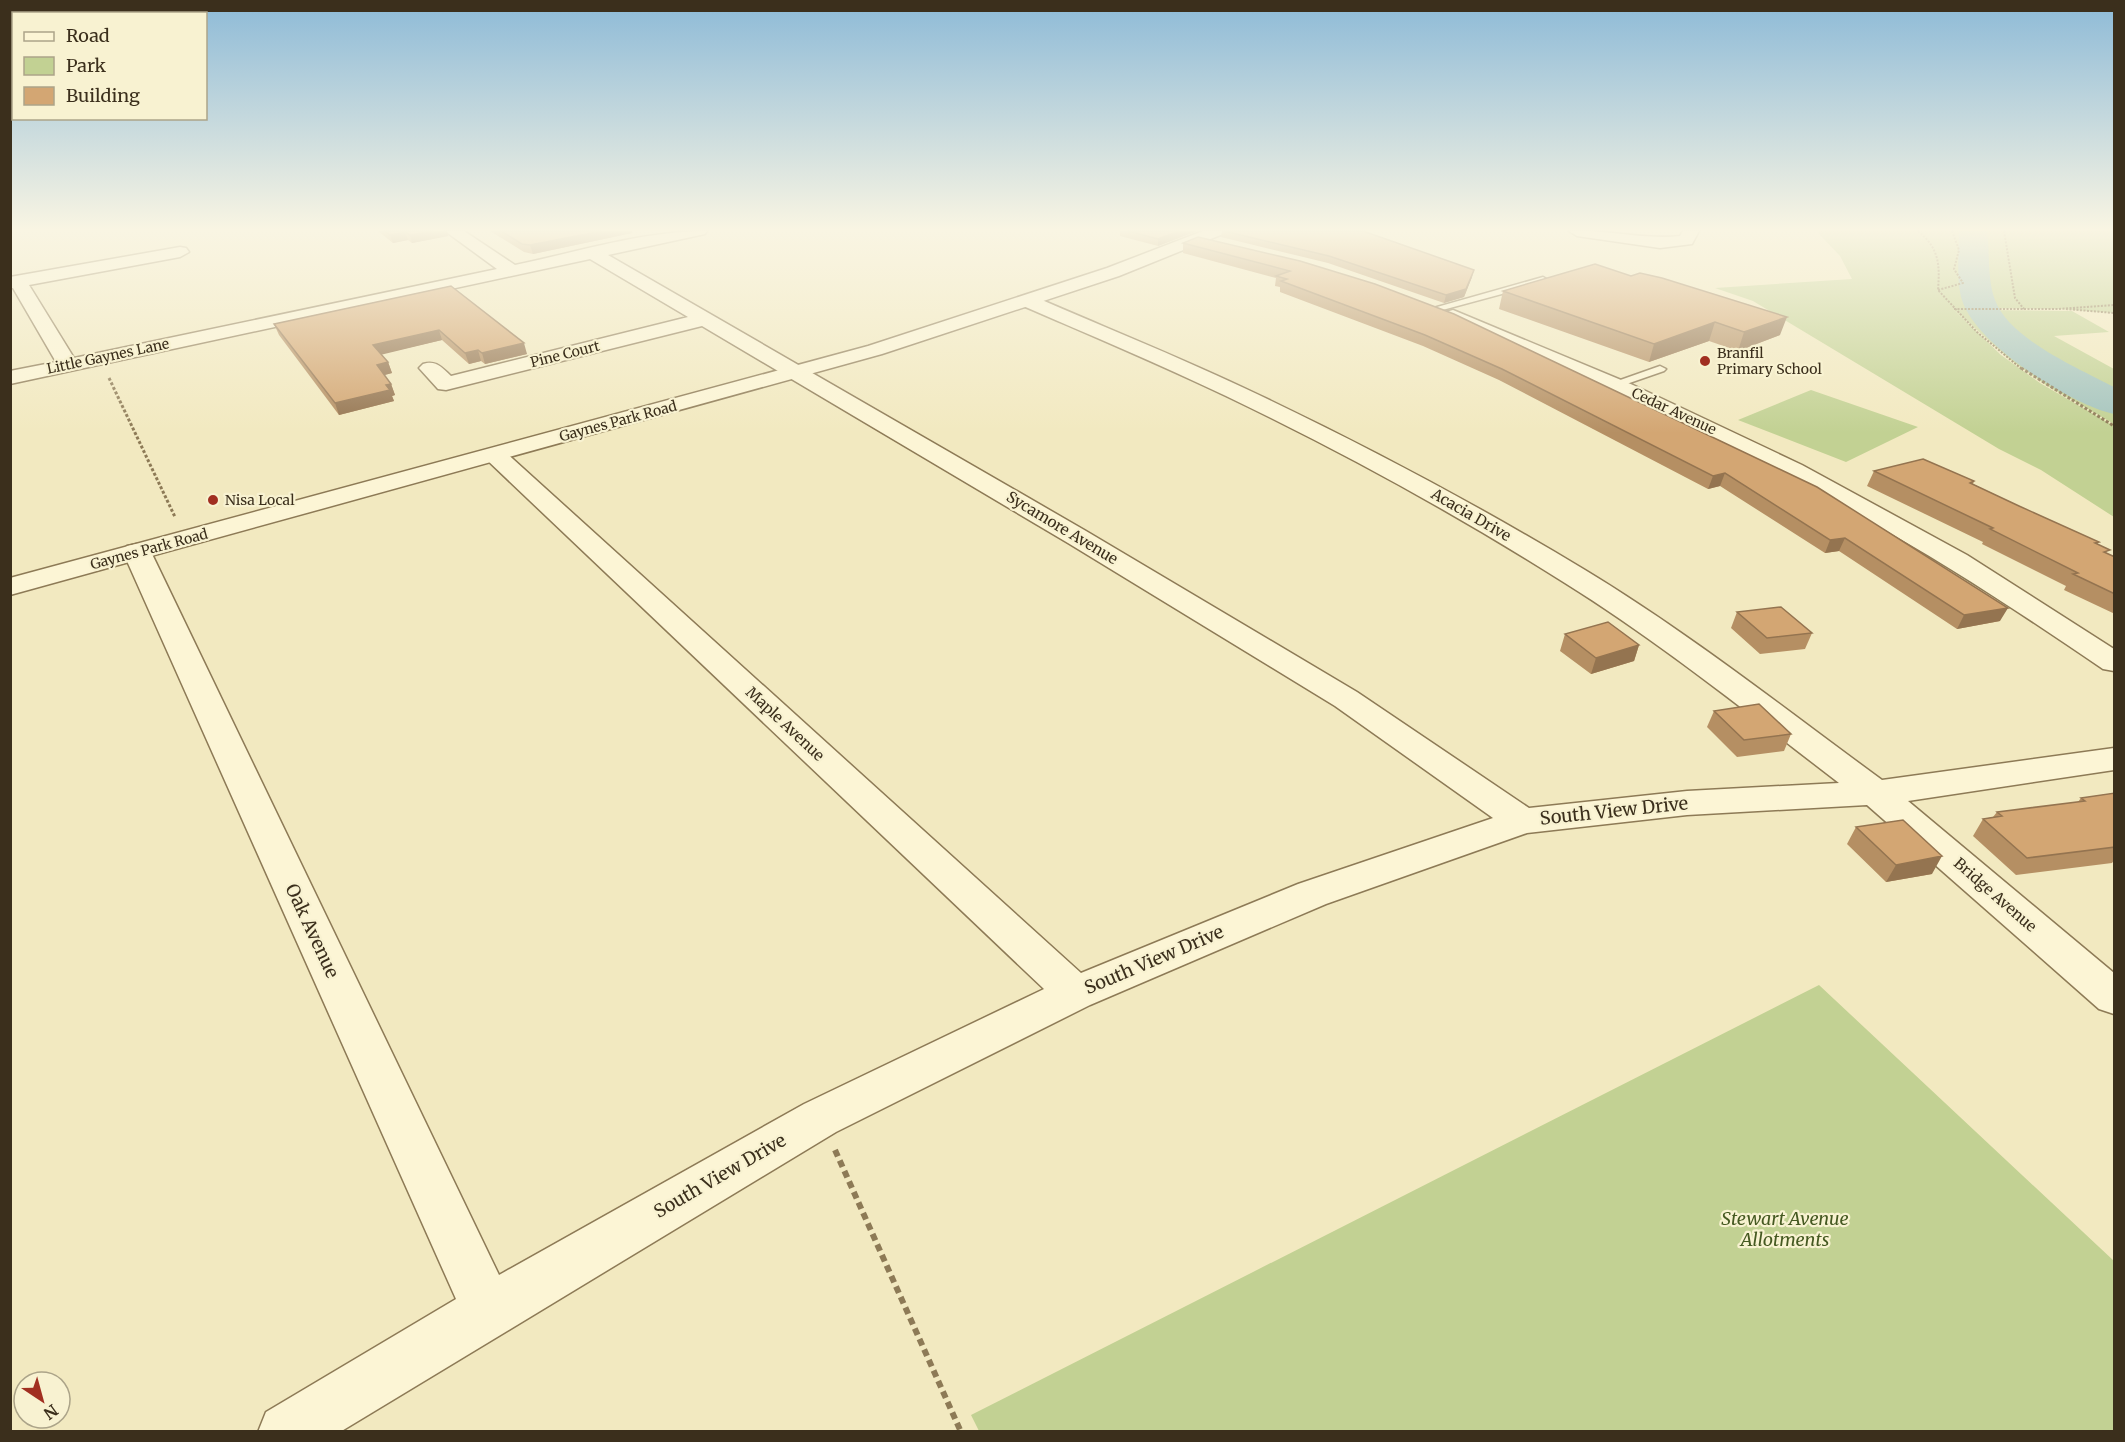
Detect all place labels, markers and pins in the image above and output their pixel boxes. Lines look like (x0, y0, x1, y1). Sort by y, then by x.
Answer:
place label: Branfil Primary School (1717, 344, 1822, 378)
marker: Branfil Primary School (1698, 354, 1712, 368)
place label: Nisa Local (225, 491, 295, 509)
marker: Nisa Local (206, 493, 220, 507)

